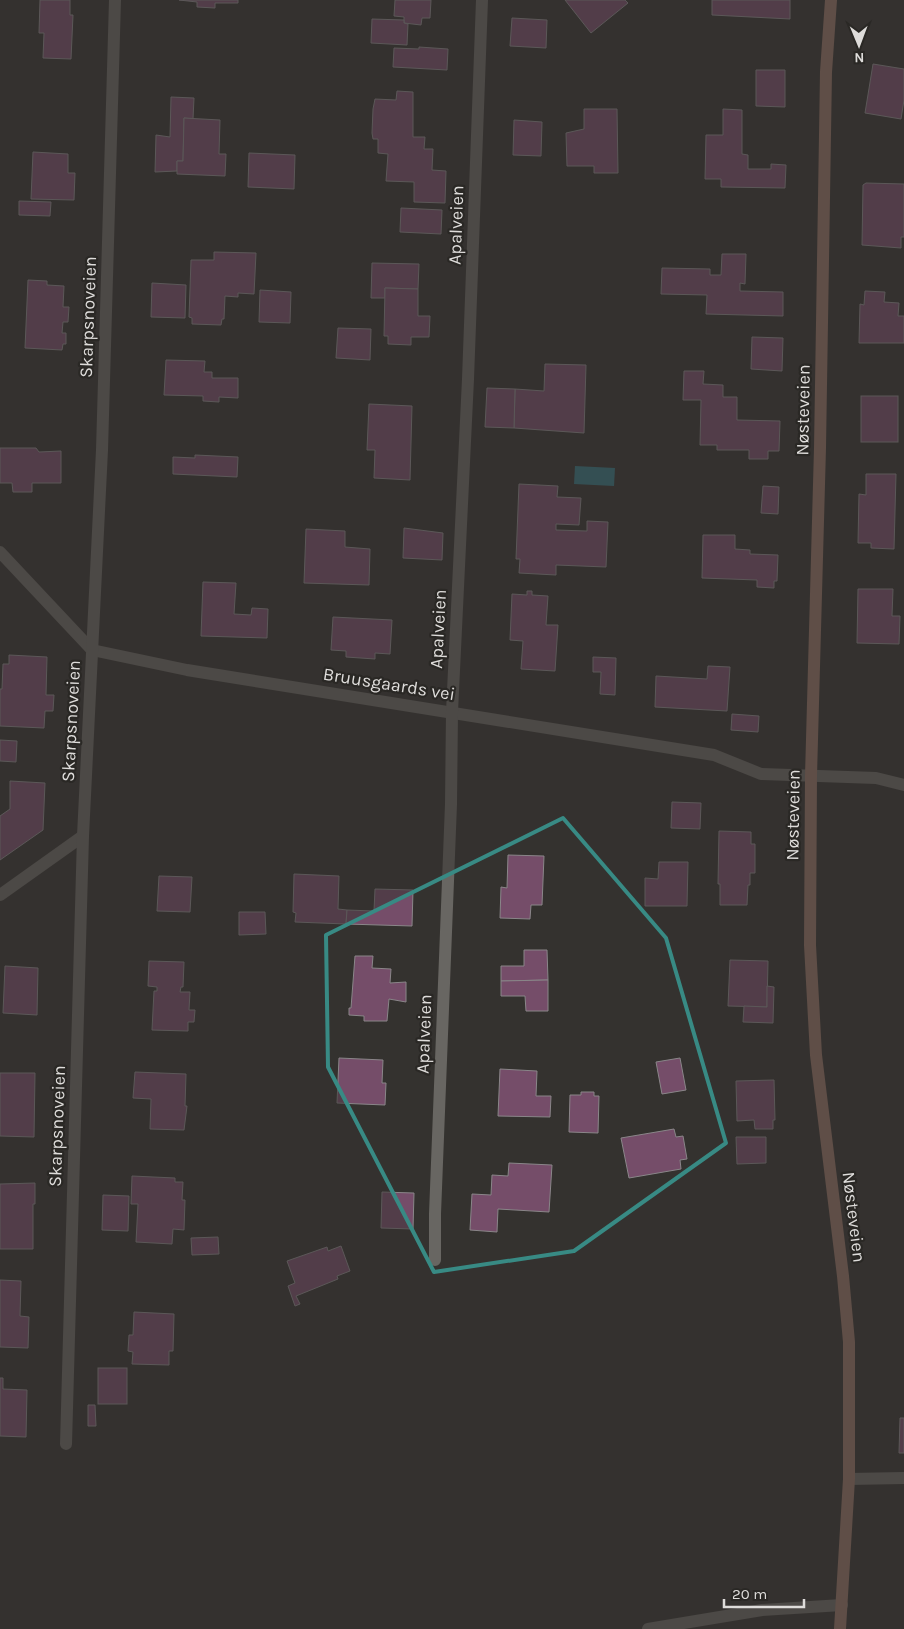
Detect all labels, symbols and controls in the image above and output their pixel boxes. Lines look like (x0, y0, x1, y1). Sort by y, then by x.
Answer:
north arrow (834, 20, 884, 70)
text: N (854, 49, 864, 66)
street label: Apalveien (444, 185, 468, 265)
street label: Skarpsnoveien (75, 256, 101, 378)
street label: Nøsteveien (791, 364, 815, 456)
street label: Apalveien (425, 589, 451, 669)
street label: Skarpsnoveien (57, 660, 85, 782)
street label: Bruusgaards vei (321, 663, 457, 705)
street label: Nøsteveien (781, 769, 805, 861)
street label: Apalveien (412, 994, 436, 1074)
street label: Skarpsnoveien (44, 1065, 70, 1187)
street label: Nøsteveien (838, 1170, 870, 1264)
scale bar (724, 1576, 804, 1608)
text: 20 m (732, 1585, 767, 1603)

